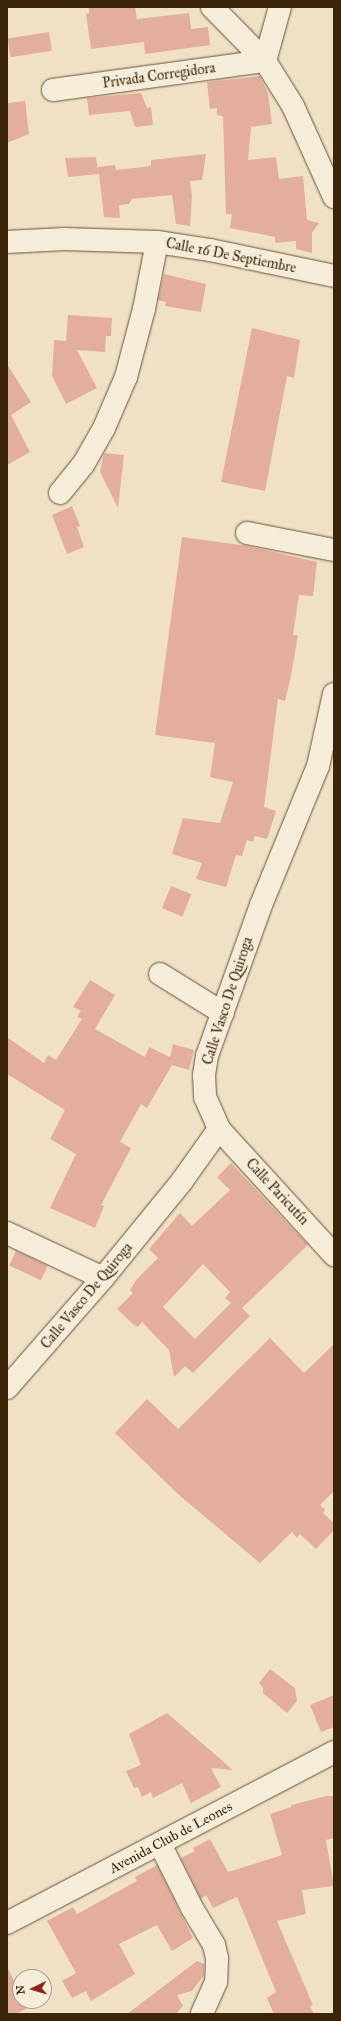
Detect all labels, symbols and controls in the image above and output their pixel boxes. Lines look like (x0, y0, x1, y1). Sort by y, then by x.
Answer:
street label: Privada Corregidora (101, 60, 217, 92)
street label: Calle 16 De Septiembre (164, 235, 298, 277)
street label: Calle Vasco De Quiroga (199, 935, 257, 1067)
street label: Calle Paricutín (242, 1155, 312, 1229)
street label: Calle Vasco De Quiroga (38, 1239, 136, 1353)
street label: Avenida Club de Leones (107, 1798, 235, 1878)
north arrow (12, 1969, 52, 2009)
text: N (14, 1985, 27, 1995)

